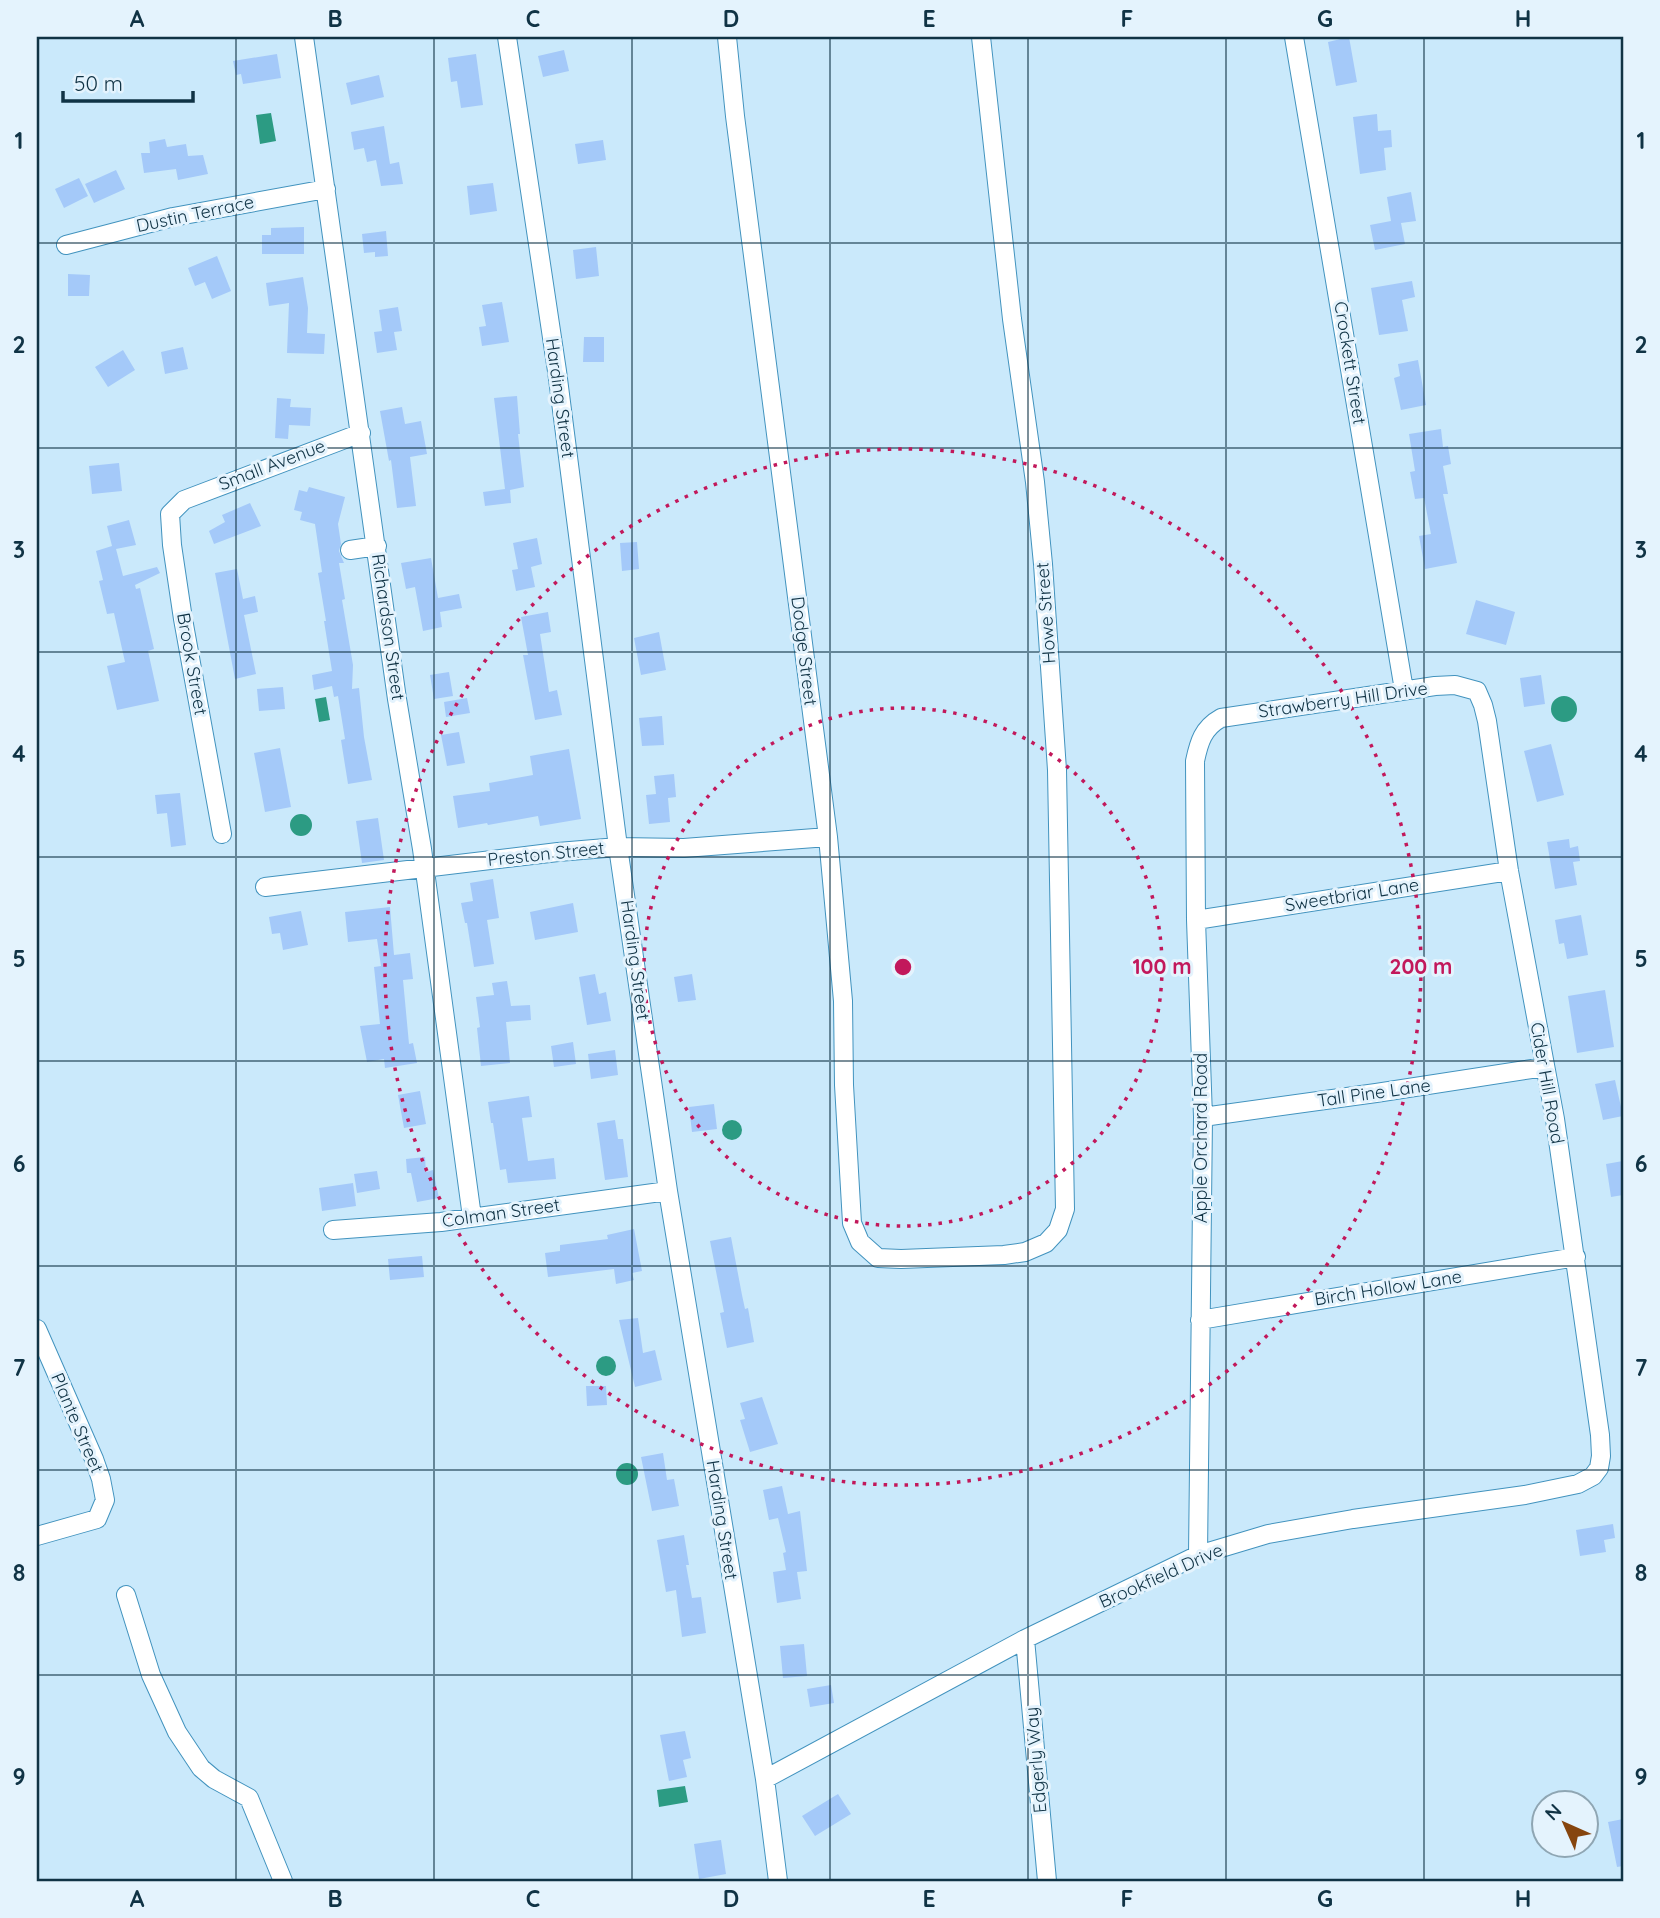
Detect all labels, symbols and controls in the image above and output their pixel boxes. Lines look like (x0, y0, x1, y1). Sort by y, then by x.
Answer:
text: A (130, 4, 145, 33)
text: B (327, 4, 343, 33)
text: C (526, 4, 540, 33)
text: D (723, 4, 739, 33)
text: E (922, 4, 936, 33)
text: F (1121, 4, 1133, 33)
text: G (1317, 4, 1333, 33)
text: H (1515, 4, 1531, 33)
scale bar (63, 60, 192, 104)
text: 50 m (74, 70, 123, 96)
text: 1 (15, 126, 23, 155)
text: 1 (1637, 126, 1645, 155)
street label: Dustin Terrace (134, 190, 256, 237)
street label: Crockett Street (1329, 300, 1372, 426)
text: 2 (12, 330, 26, 359)
text: 2 (1634, 330, 1648, 359)
street label: Harding Street (541, 336, 580, 459)
street label: Small Avenue (215, 434, 328, 495)
text: 3 (13, 535, 25, 564)
text: 3 (1635, 535, 1647, 564)
street label: Richardson Street (367, 552, 410, 702)
street label: Howe Street (1030, 562, 1061, 665)
street label: Dodge Street (786, 595, 823, 707)
street label: Brook Street (172, 611, 213, 717)
street label: Strawberry Hill Drive (1257, 676, 1429, 723)
text: 4 (12, 739, 26, 768)
text: 4 (1634, 739, 1648, 768)
street label: Preston Street (486, 836, 605, 871)
street label: Sweetbriar Lane (1283, 873, 1421, 916)
street label: Harding Street (616, 898, 655, 1021)
text: 5 (12, 944, 26, 973)
text: 5 (1634, 944, 1648, 973)
text: 100 m (1132, 953, 1192, 979)
text: 200 m (1390, 953, 1452, 979)
centre of rings (891, 955, 915, 979)
street label: Cider Hill Road (1525, 1020, 1570, 1146)
street label: Apple Orchard Road (1189, 1053, 1212, 1223)
street label: Tall Pine Lane (1316, 1073, 1432, 1112)
text: 6 (13, 1149, 25, 1178)
text: 6 (1635, 1149, 1647, 1178)
street label: Colman Street (441, 1193, 561, 1232)
street label: Birch Hollow Lane (1313, 1265, 1463, 1311)
text: 7 (13, 1353, 26, 1382)
text: 7 (1635, 1353, 1648, 1382)
street label: Plante Street (46, 1369, 109, 1476)
street label: Harding Street (702, 1458, 743, 1581)
street label: Brookfield Drive (1095, 1538, 1226, 1613)
text: 8 (13, 1558, 25, 1587)
text: 8 (1635, 1558, 1647, 1587)
street label: Edgerly Way (1019, 1706, 1052, 1814)
text: 9 (12, 1762, 26, 1791)
text: 9 (1634, 1762, 1648, 1791)
north arrow (1530, 1788, 1600, 1858)
text: N (1540, 1799, 1566, 1825)
text: A (130, 1884, 145, 1913)
text: B (327, 1884, 343, 1913)
text: C (526, 1884, 540, 1913)
text: D (723, 1884, 739, 1913)
text: E (922, 1884, 936, 1913)
text: F (1121, 1884, 1133, 1913)
text: G (1317, 1884, 1333, 1913)
text: H (1515, 1884, 1531, 1913)

